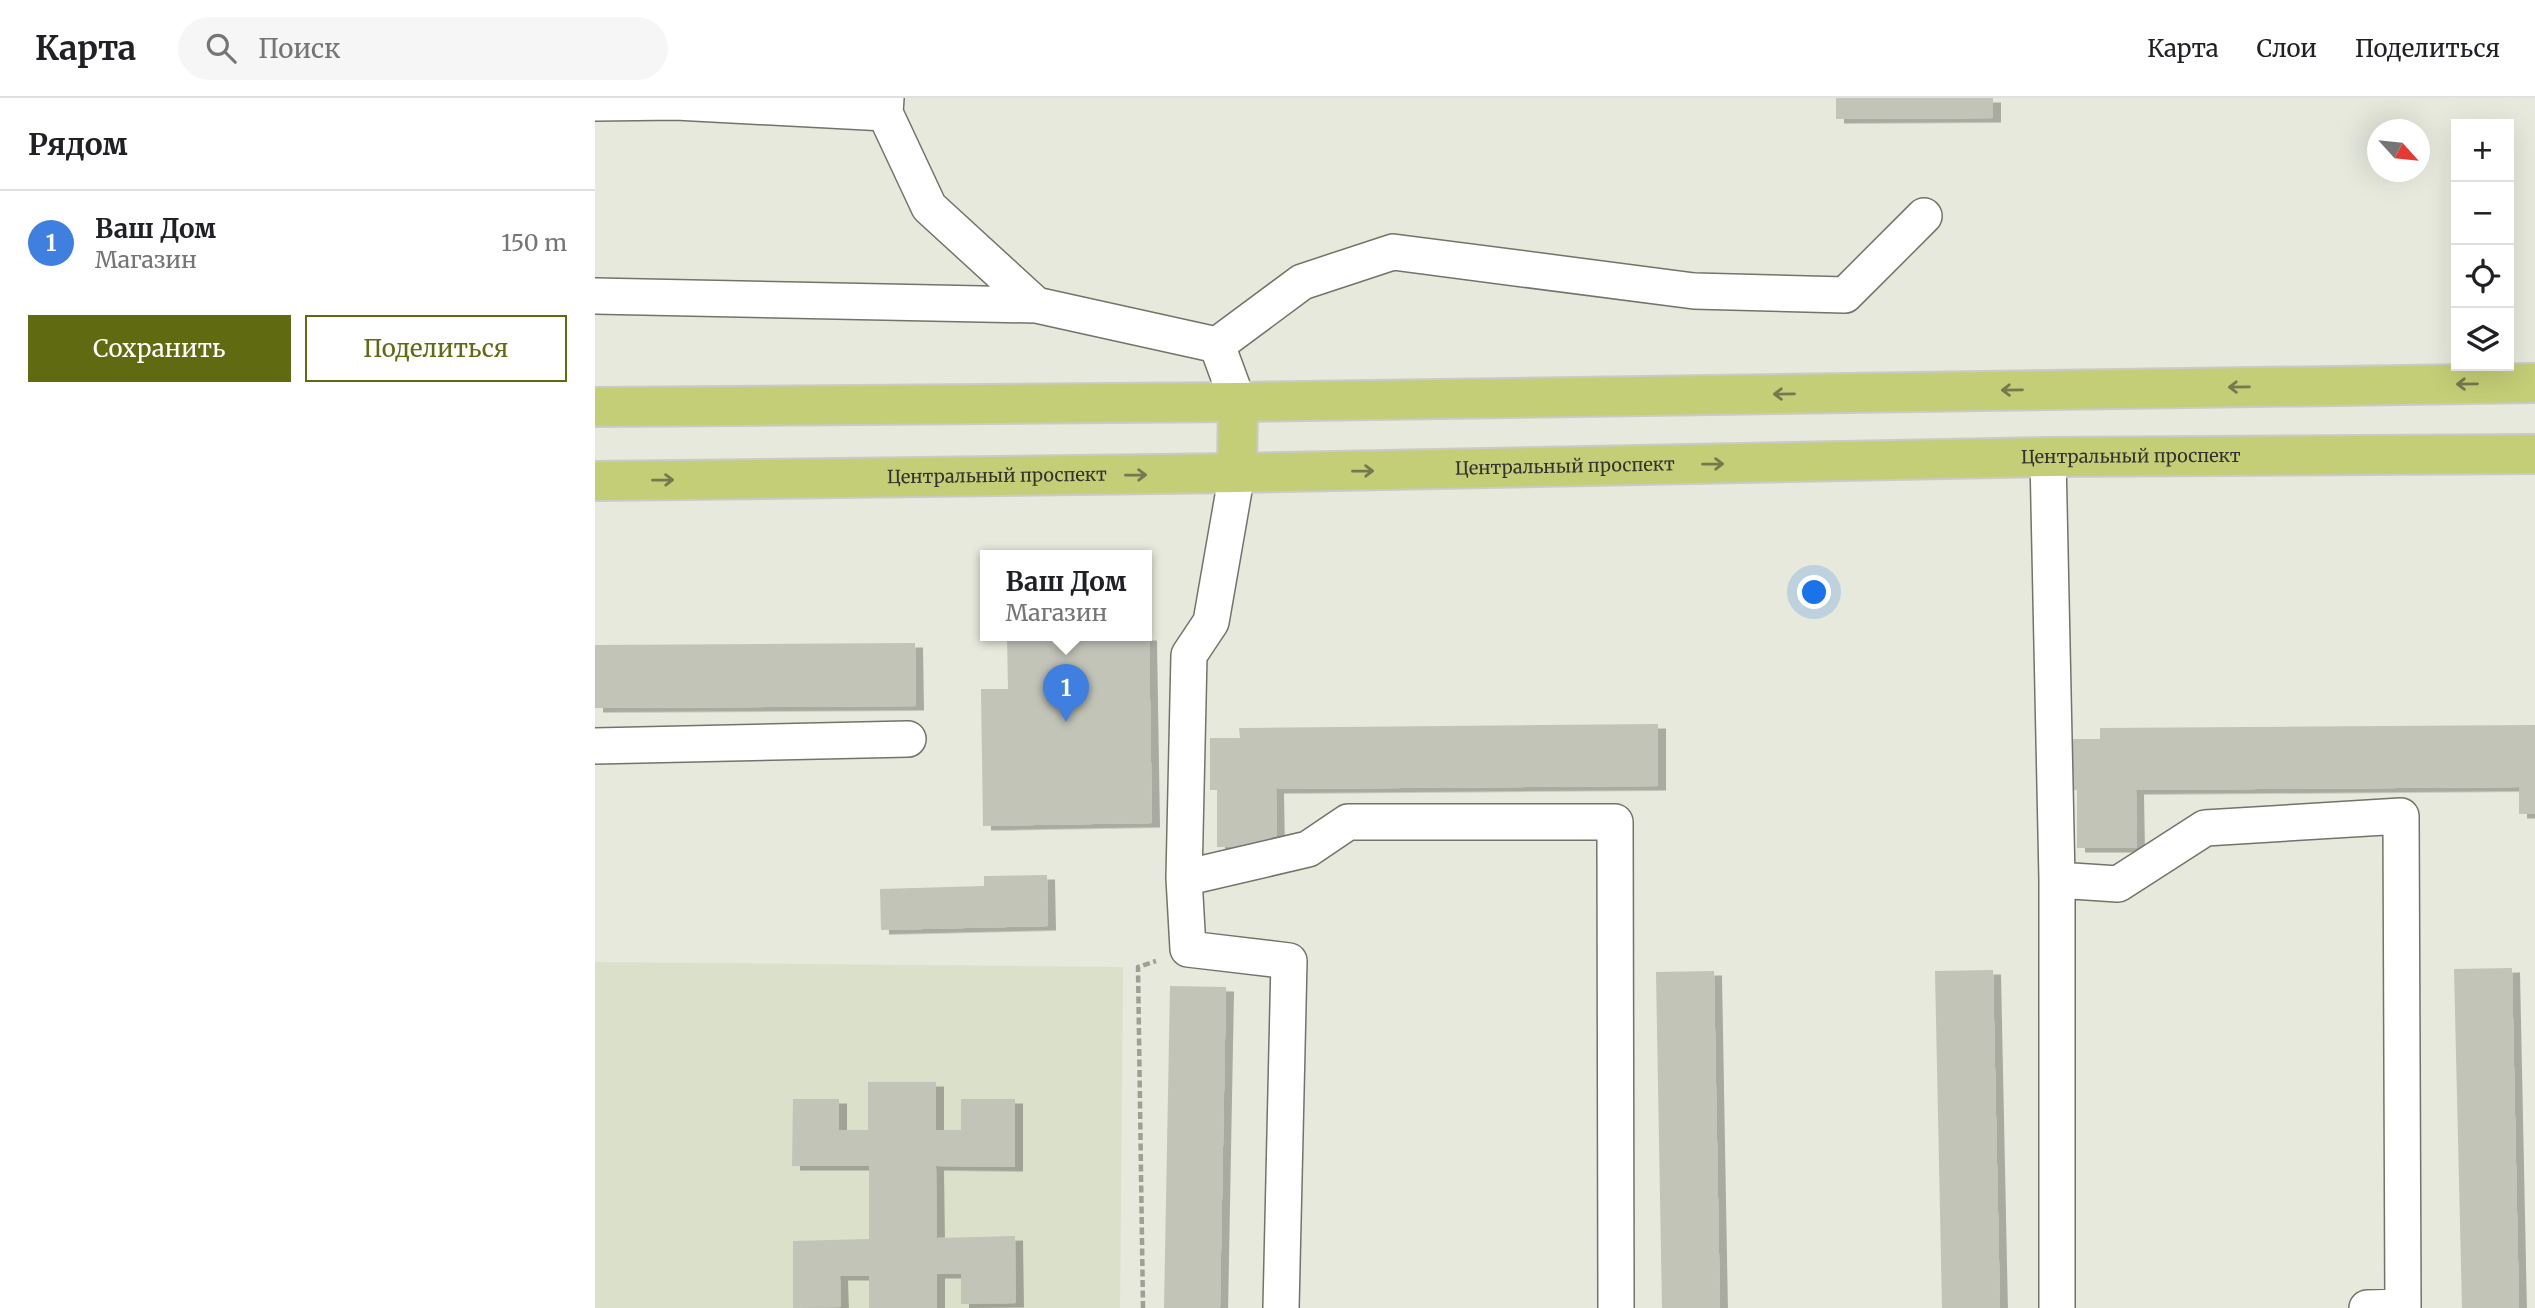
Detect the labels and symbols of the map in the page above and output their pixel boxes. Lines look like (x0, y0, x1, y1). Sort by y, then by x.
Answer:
north arrow (2367, 119, 2430, 182)
one-way arrow (2456, 377, 2479, 390)
one-way arrow (2228, 380, 2251, 394)
one-way arrow (2001, 384, 2024, 397)
one-way arrow (1773, 387, 1796, 401)
street label: Центральный проспект (2021, 444, 2241, 469)
street label: Центральный проспект (1455, 452, 1675, 480)
one-way arrow (1701, 457, 1724, 471)
street label: Центральный проспект (887, 463, 1107, 488)
one-way arrow (1351, 464, 1374, 478)
one-way arrow (1124, 468, 1147, 481)
one-way arrow (651, 473, 674, 487)
your location (1797, 575, 1831, 609)
pin: 1 (1043, 664, 1089, 722)

